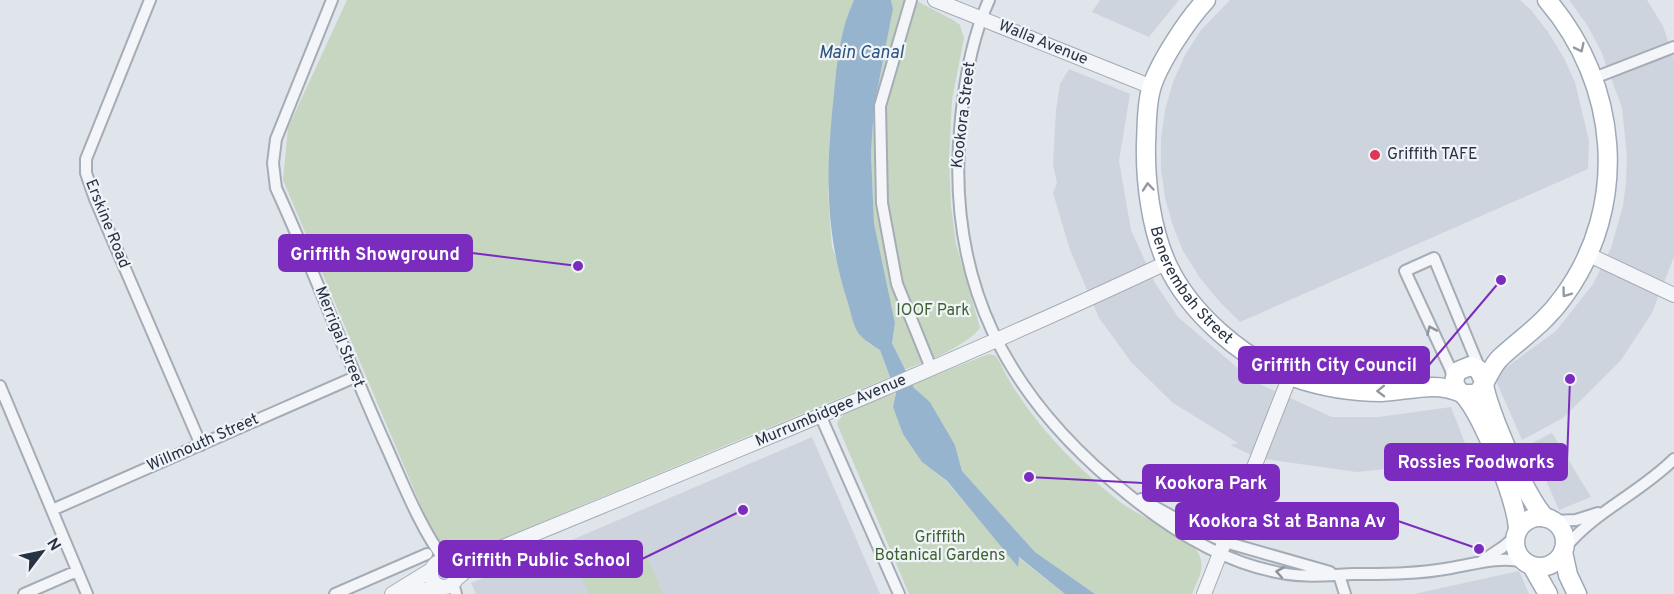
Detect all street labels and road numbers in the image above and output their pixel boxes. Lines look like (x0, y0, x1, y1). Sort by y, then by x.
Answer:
street label: Walla Avenue (995, 16, 1091, 70)
street label: Kookora Street (948, 61, 980, 169)
street label: Erskine Road (80, 177, 134, 271)
street label: Benerembah Street (1145, 224, 1237, 349)
street label: Merrigal Street (310, 283, 368, 391)
street label: Murrumbidgee Avenue (753, 370, 909, 452)
street label: Willmouth Street (144, 409, 262, 477)

